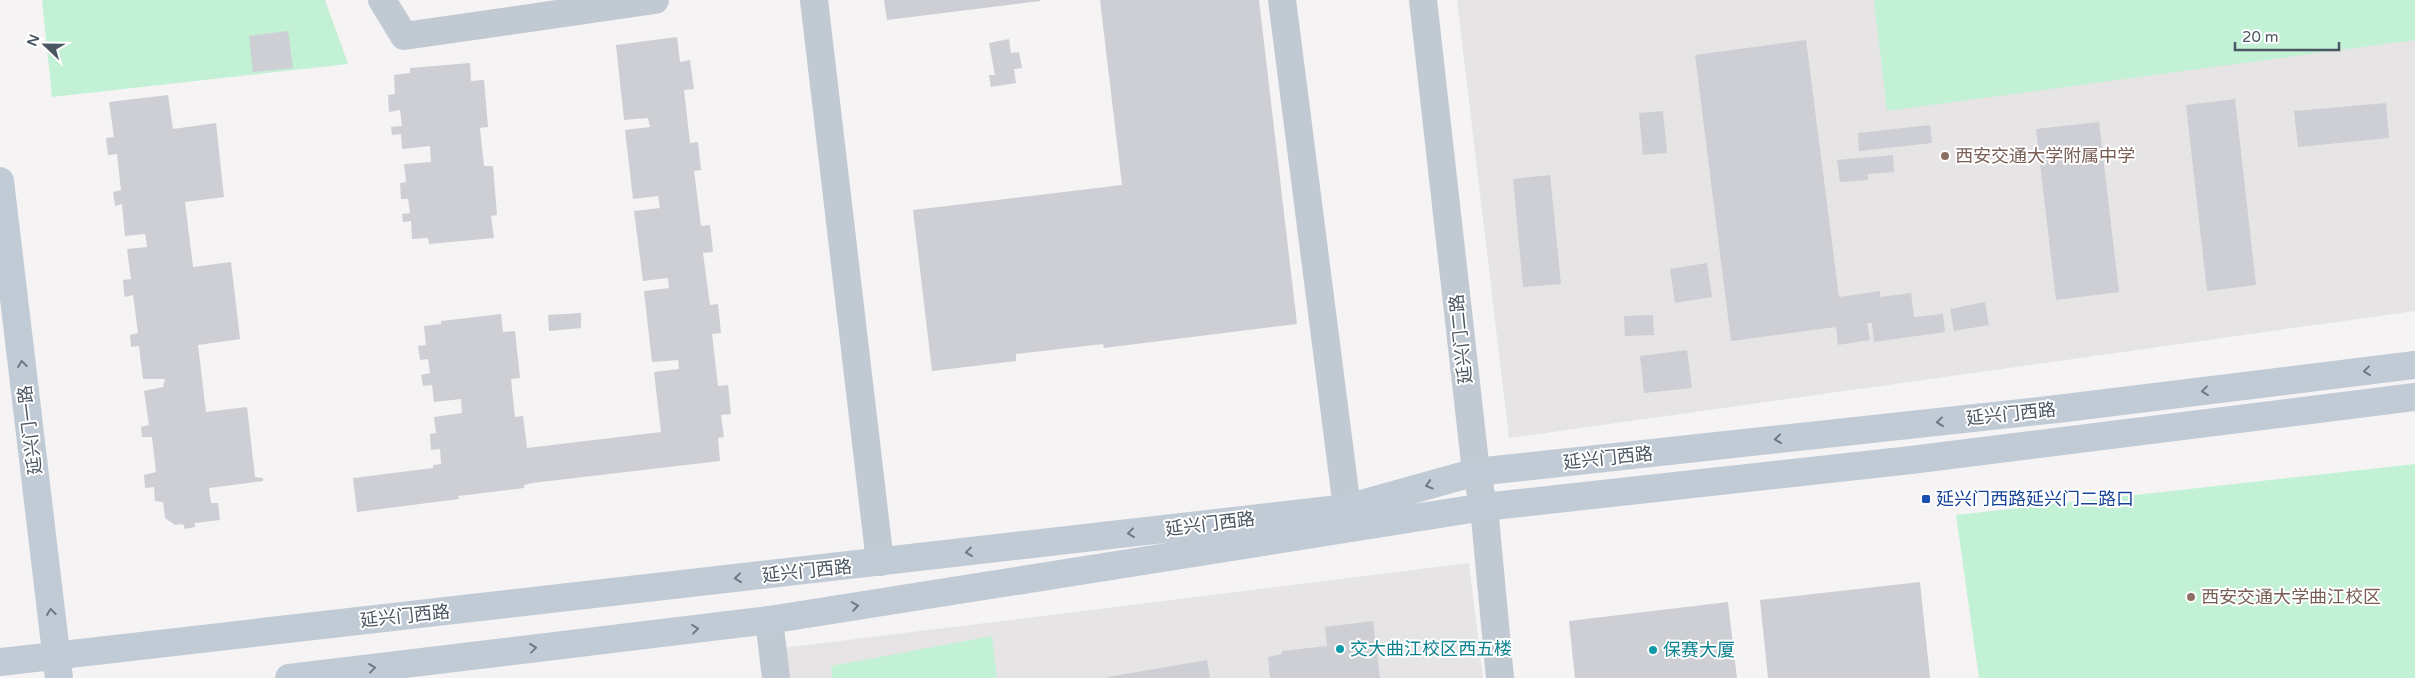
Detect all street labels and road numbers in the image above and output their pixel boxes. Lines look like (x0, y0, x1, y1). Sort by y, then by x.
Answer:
street label: 延兴门二路 (1445, 293, 1477, 385)
street label: 延兴门一路 (14, 384, 46, 476)
street label: 延兴门西路 (1965, 398, 2057, 430)
street label: 延兴门西路 (1562, 442, 1654, 474)
street label: 延兴门西路 (1164, 508, 1256, 540)
street label: 延兴门西路 (761, 555, 853, 587)
street label: 延兴门西路 (359, 600, 451, 632)

